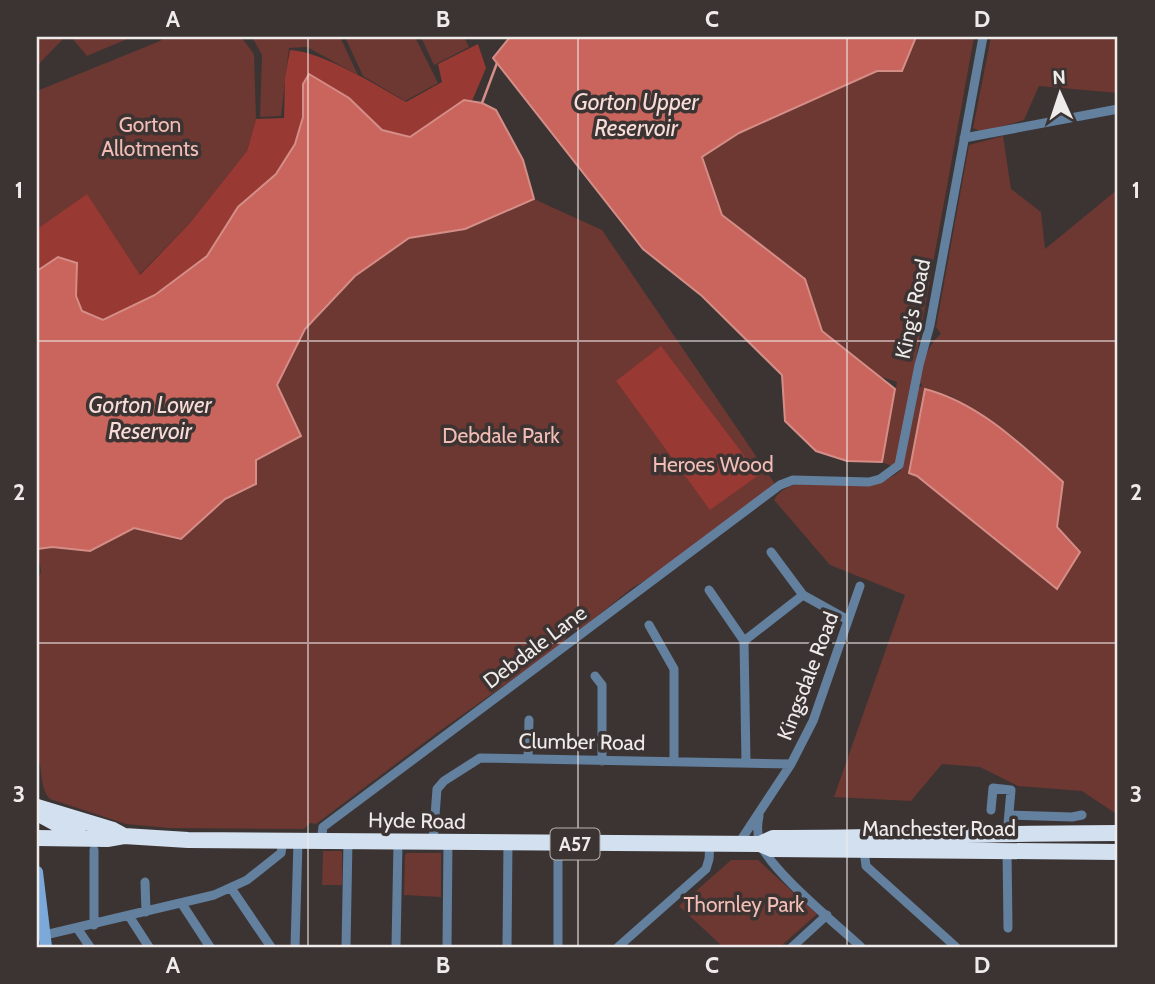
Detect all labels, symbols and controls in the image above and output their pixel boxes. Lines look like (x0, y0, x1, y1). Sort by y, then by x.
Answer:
text: A (166, 5, 181, 33)
text: B (436, 5, 450, 33)
text: C (705, 5, 719, 33)
text: D (974, 5, 990, 33)
north arrow (1026, 60, 1096, 130)
text: N (1052, 66, 1066, 89)
water label: Gorton Upper Reservoir (573, 88, 700, 142)
park label: Gorton Allotments (101, 112, 199, 161)
text: 1 (15, 176, 23, 204)
text: 1 (1132, 176, 1140, 204)
street label: King's Road (890, 257, 935, 361)
water label: Gorton Lower Reservoir (88, 391, 213, 445)
park label: Debdale Park (442, 423, 560, 448)
park label: Heroes Wood (652, 452, 774, 477)
text: 2 (13, 478, 25, 506)
text: 2 (1130, 478, 1142, 506)
street label: Debdale Lane (478, 600, 591, 694)
street label: Kingsdale Road (772, 608, 843, 743)
street label: Clumber Road (518, 728, 646, 755)
text: 3 (13, 780, 25, 808)
text: 3 (1130, 780, 1142, 808)
street label: Hyde Road (368, 807, 466, 834)
street label: Manchester Road (862, 816, 1016, 841)
road number: A57 (550, 828, 600, 860)
park label: Thornley Park (683, 892, 805, 917)
text: A (166, 951, 181, 979)
text: B (436, 951, 450, 979)
text: C (705, 951, 719, 979)
text: D (974, 951, 990, 979)

